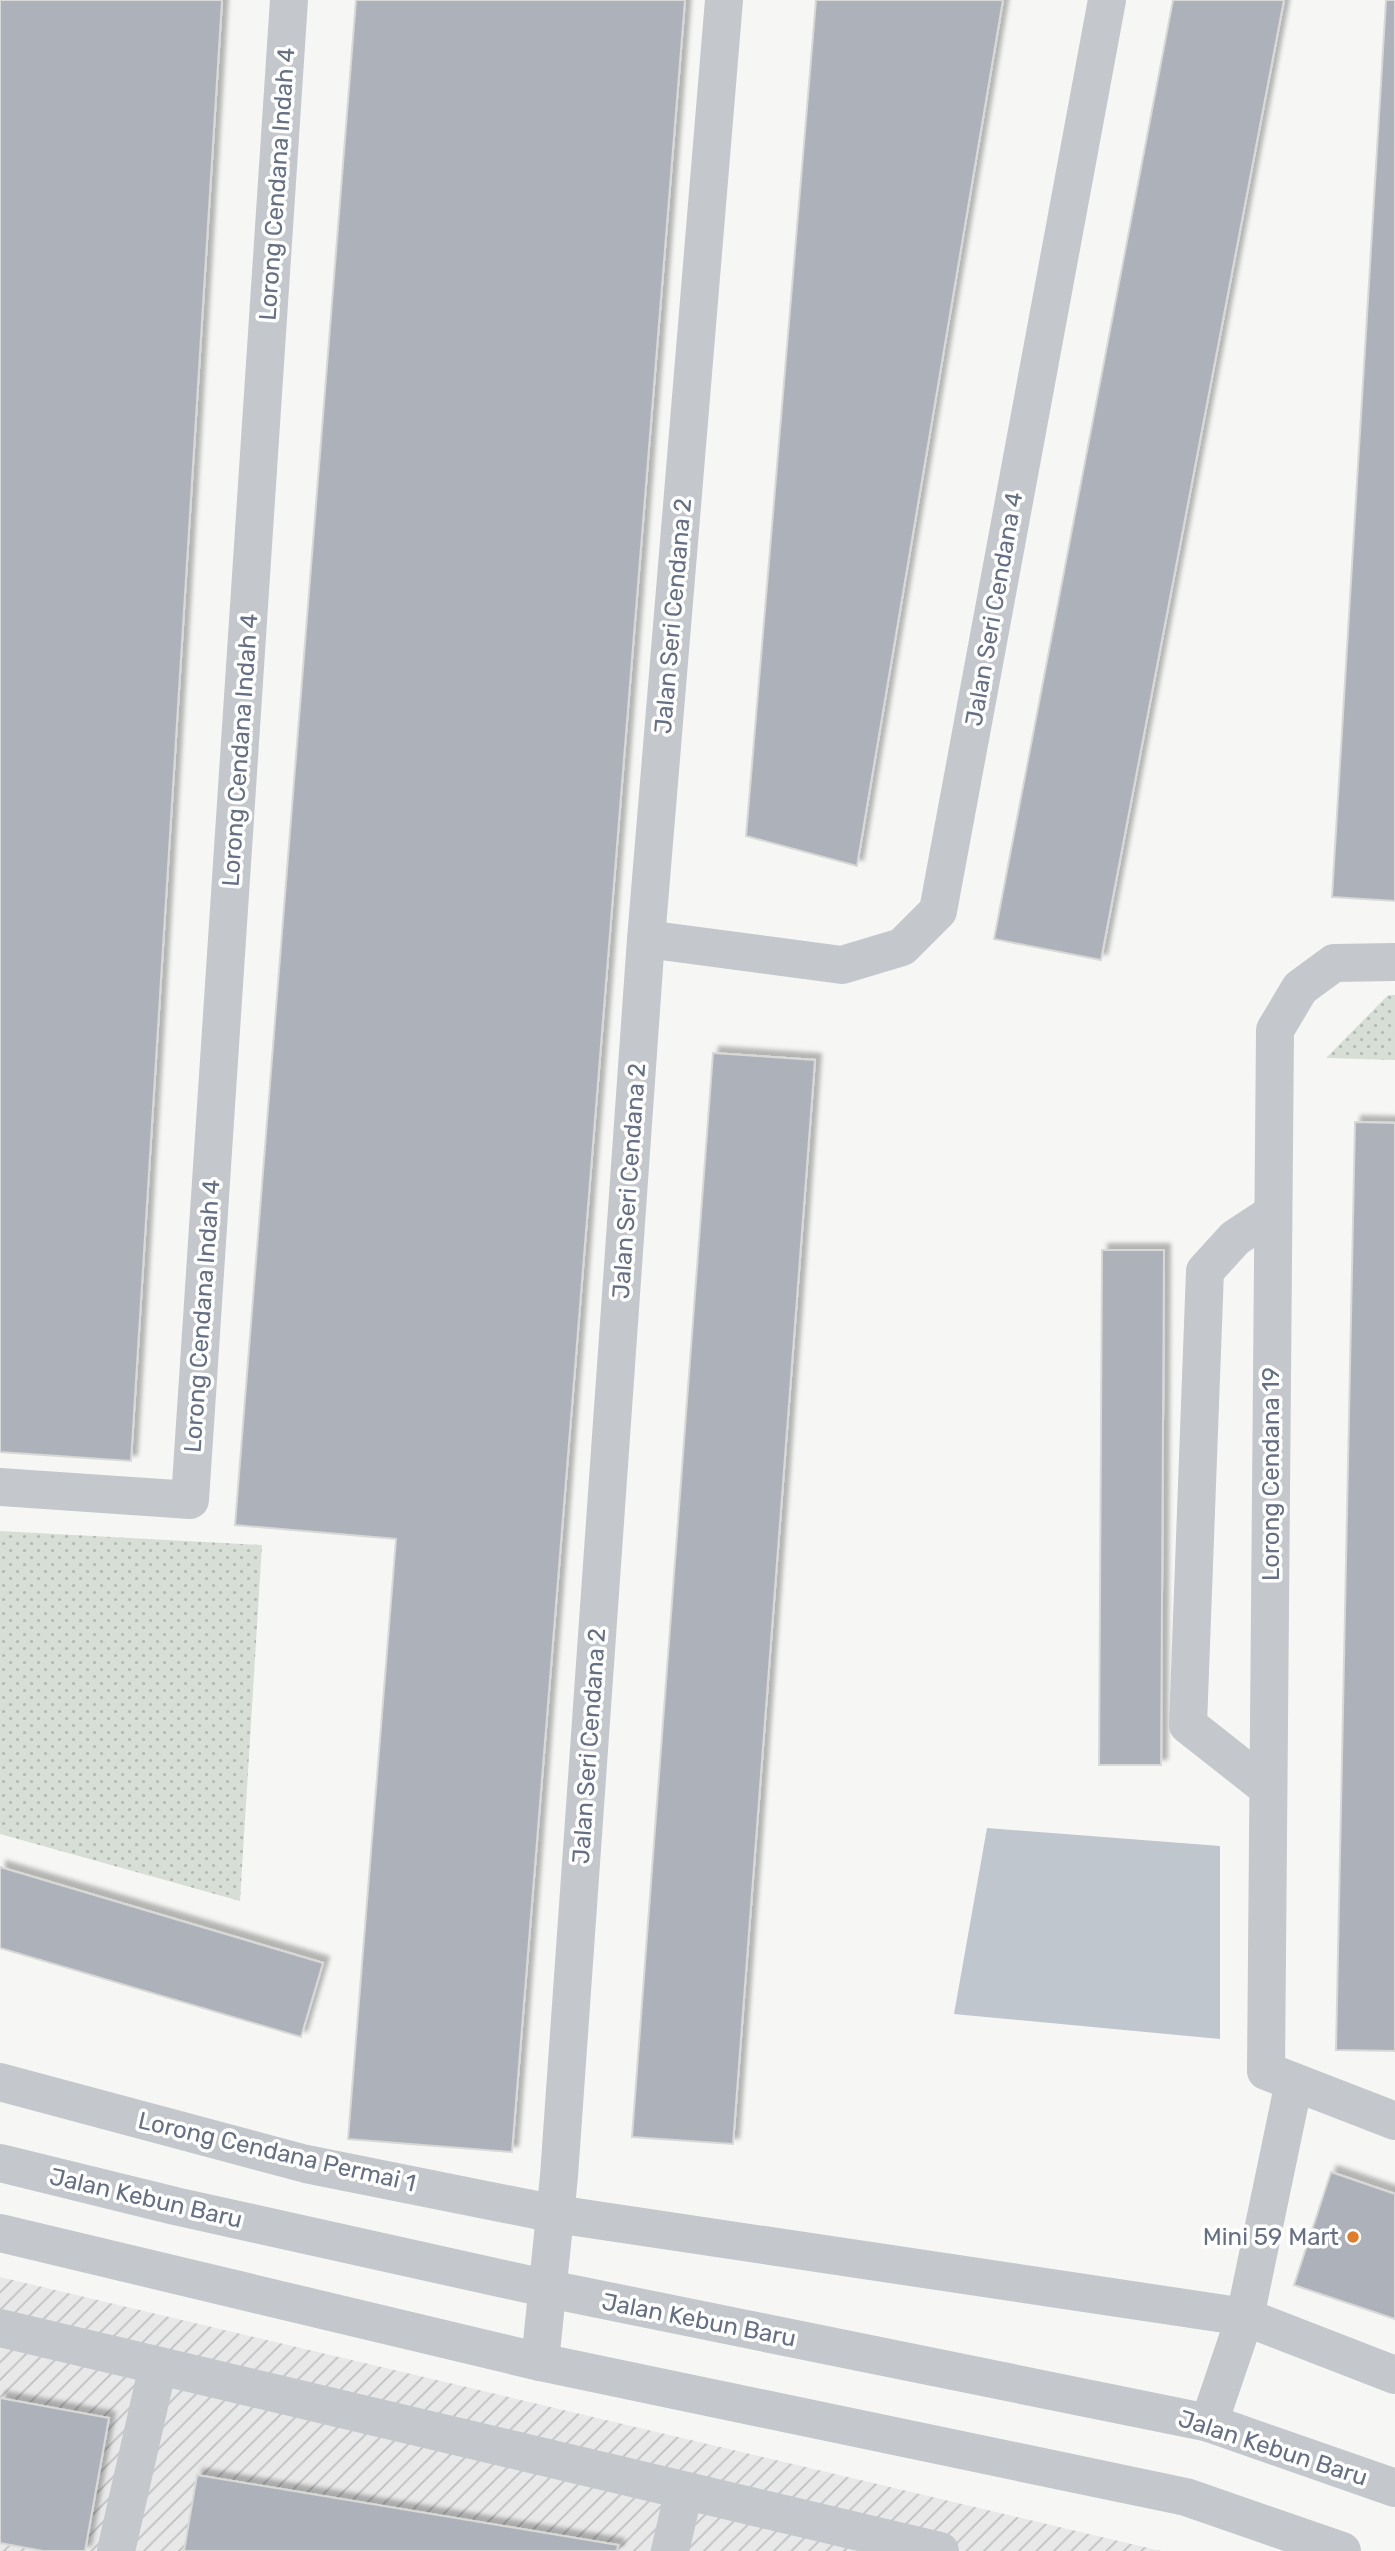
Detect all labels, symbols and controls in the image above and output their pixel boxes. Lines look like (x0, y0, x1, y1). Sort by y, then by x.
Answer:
street label: Lorong Cendana Indah 4 (253, 46, 301, 321)
street label: Jalan Seri Cendana 4 (960, 490, 1028, 728)
street label: Jalan Seri Cendana 2 (649, 497, 697, 735)
street label: Lorong Cendana Indah 4 (216, 612, 264, 887)
street label: Jalan Seri Cendana 2 (607, 1062, 651, 1300)
street label: Lorong Cendana Indah 4 (178, 1178, 226, 1453)
street label: Lorong Cendana 19 (1257, 1367, 1285, 1581)
street label: Jalan Seri Cendana 2 (567, 1627, 611, 1865)
street label: Lorong Cendana Permai 1 (136, 2106, 418, 2198)
street label: Jalan Kebun Baru (47, 2162, 245, 2234)
place label: Mini 59 Mart (1203, 2223, 1339, 2251)
marker: Mini 59 Mart (1345, 2229, 1361, 2245)
street label: Jalan Kebun Baru (600, 2287, 798, 2353)
street label: Jalan Kebun Baru (1175, 2404, 1371, 2492)

